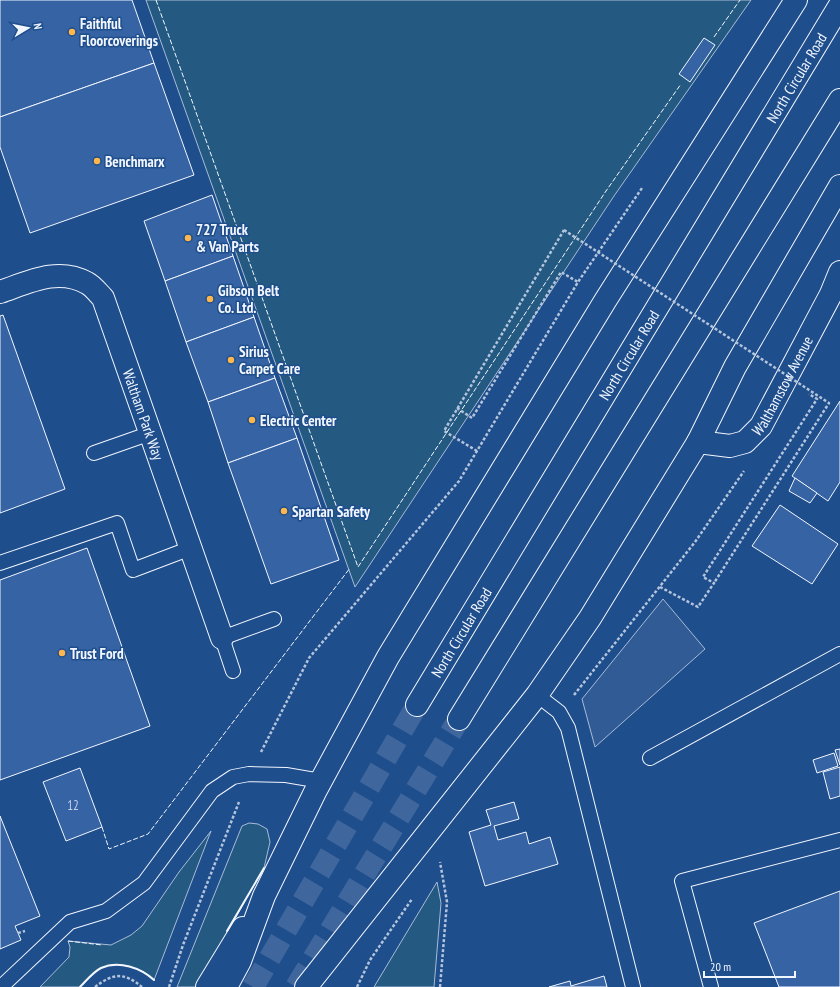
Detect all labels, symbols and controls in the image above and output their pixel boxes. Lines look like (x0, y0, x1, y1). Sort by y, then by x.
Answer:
north arrow (8, 8, 48, 48)
place label: Faithful Floorcoverings (80, 14, 158, 50)
text: N (30, 22, 45, 30)
marker: Faithful Floorcoverings (67, 27, 77, 37)
street label: North Circular Road (762, 29, 830, 126)
place label: Benchmarx (105, 152, 165, 171)
marker: Benchmarx (92, 156, 102, 166)
place label: 727 Truck & Van Parts (196, 220, 259, 256)
marker: 727 Truck & Van Parts (183, 233, 193, 243)
place label: Gibson Belt Co. Ltd. (218, 281, 280, 317)
marker: Gibson Belt Co. Ltd. (205, 294, 215, 304)
street label: North Circular Road (594, 307, 663, 403)
street label: Walthamstow Avenue (747, 332, 817, 440)
place label: Sirius Carpet Care (239, 342, 300, 378)
marker: Sirius Carpet Care (226, 355, 236, 365)
street label: Waltham Park Way (119, 367, 169, 463)
place label: Electric Center (260, 411, 337, 430)
marker: Electric Center (247, 415, 257, 425)
place label: Spartan Safety (292, 502, 371, 521)
marker: Spartan Safety (279, 506, 289, 516)
street label: North Circular Road (427, 584, 495, 681)
place label: Trust Ford (70, 644, 124, 663)
marker: Trust Ford (57, 648, 67, 658)
house number: 12 (67, 797, 79, 814)
scale bar (704, 953, 795, 979)
text: 20 m (710, 959, 731, 974)

